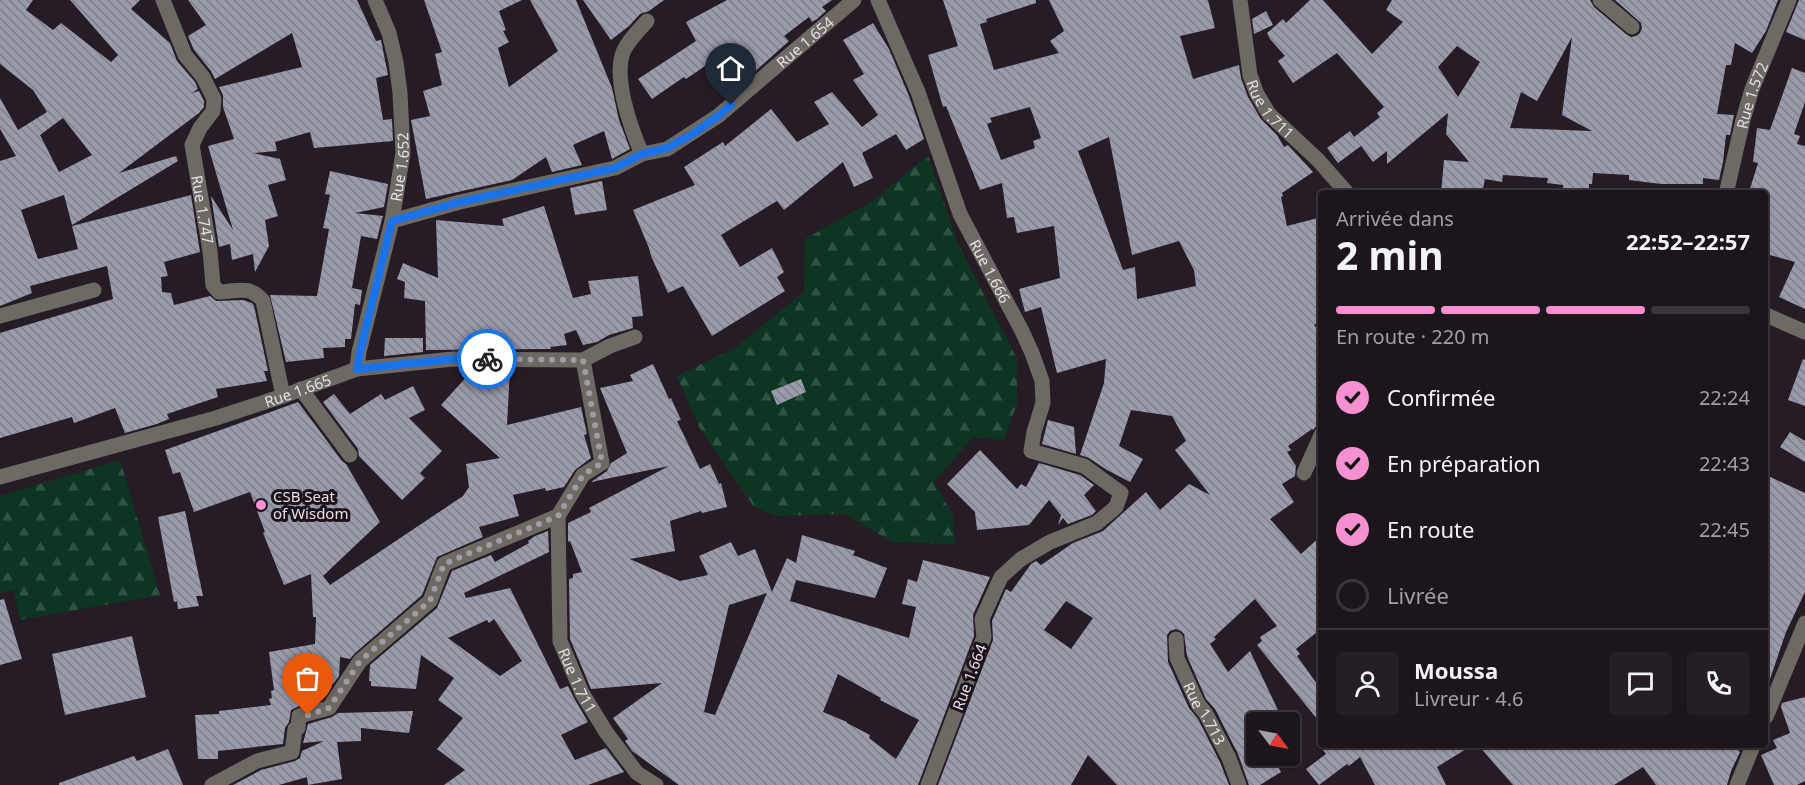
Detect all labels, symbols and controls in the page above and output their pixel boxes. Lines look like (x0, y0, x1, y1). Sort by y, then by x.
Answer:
street label: Rue 1.654 (772, 12, 838, 72)
pin (705, 43, 756, 105)
icon: home (714, 52, 747, 85)
street label: Rue 1.572 (1731, 59, 1772, 131)
street label: Rue 1.711 (1243, 77, 1299, 143)
street label: Rue 1.652 (385, 132, 413, 203)
street label: Rue 1.747 (187, 174, 219, 245)
text: Arrivée dans (1336, 205, 1454, 232)
text: 22:52–22:57 (1626, 226, 1750, 256)
text: 2 min (1336, 228, 1443, 281)
street label: Rue 1.666 (965, 236, 1015, 306)
text: En route · 220 m (1336, 323, 1489, 350)
courier (457, 329, 517, 389)
icon: bike (471, 343, 504, 376)
street label: Rue 1.665 (262, 369, 334, 411)
icon: check (1336, 381, 1369, 414)
text: Confirmée (1387, 382, 1496, 412)
text: 22:24 (1699, 384, 1750, 411)
icon: check (1336, 447, 1369, 480)
text: En préparation (1387, 448, 1541, 478)
text: 22:43 (1699, 450, 1750, 477)
place label: CSB Seat of Wisdom (273, 486, 348, 523)
marker: CSB Seat of Wisdom (254, 498, 268, 512)
icon: check (1336, 513, 1369, 546)
text: En route (1387, 514, 1474, 544)
text: 22:45 (1699, 516, 1750, 543)
text: Livrée (1387, 580, 1449, 610)
street label: Rue 1.664 (947, 641, 991, 713)
street label: Rue 1.711 (554, 645, 602, 716)
button: person (1336, 652, 1399, 715)
button: chat (1609, 652, 1672, 715)
button: phone (1687, 652, 1750, 715)
pin (282, 653, 333, 715)
text: Moussa (1414, 655, 1498, 685)
icon: bag (291, 662, 324, 695)
street label: Rue 1.713 (1179, 679, 1230, 748)
text: Livreur · 4.6 (1414, 685, 1524, 712)
north arrow (1246, 712, 1300, 766)
map controls (1246, 712, 1300, 766)

